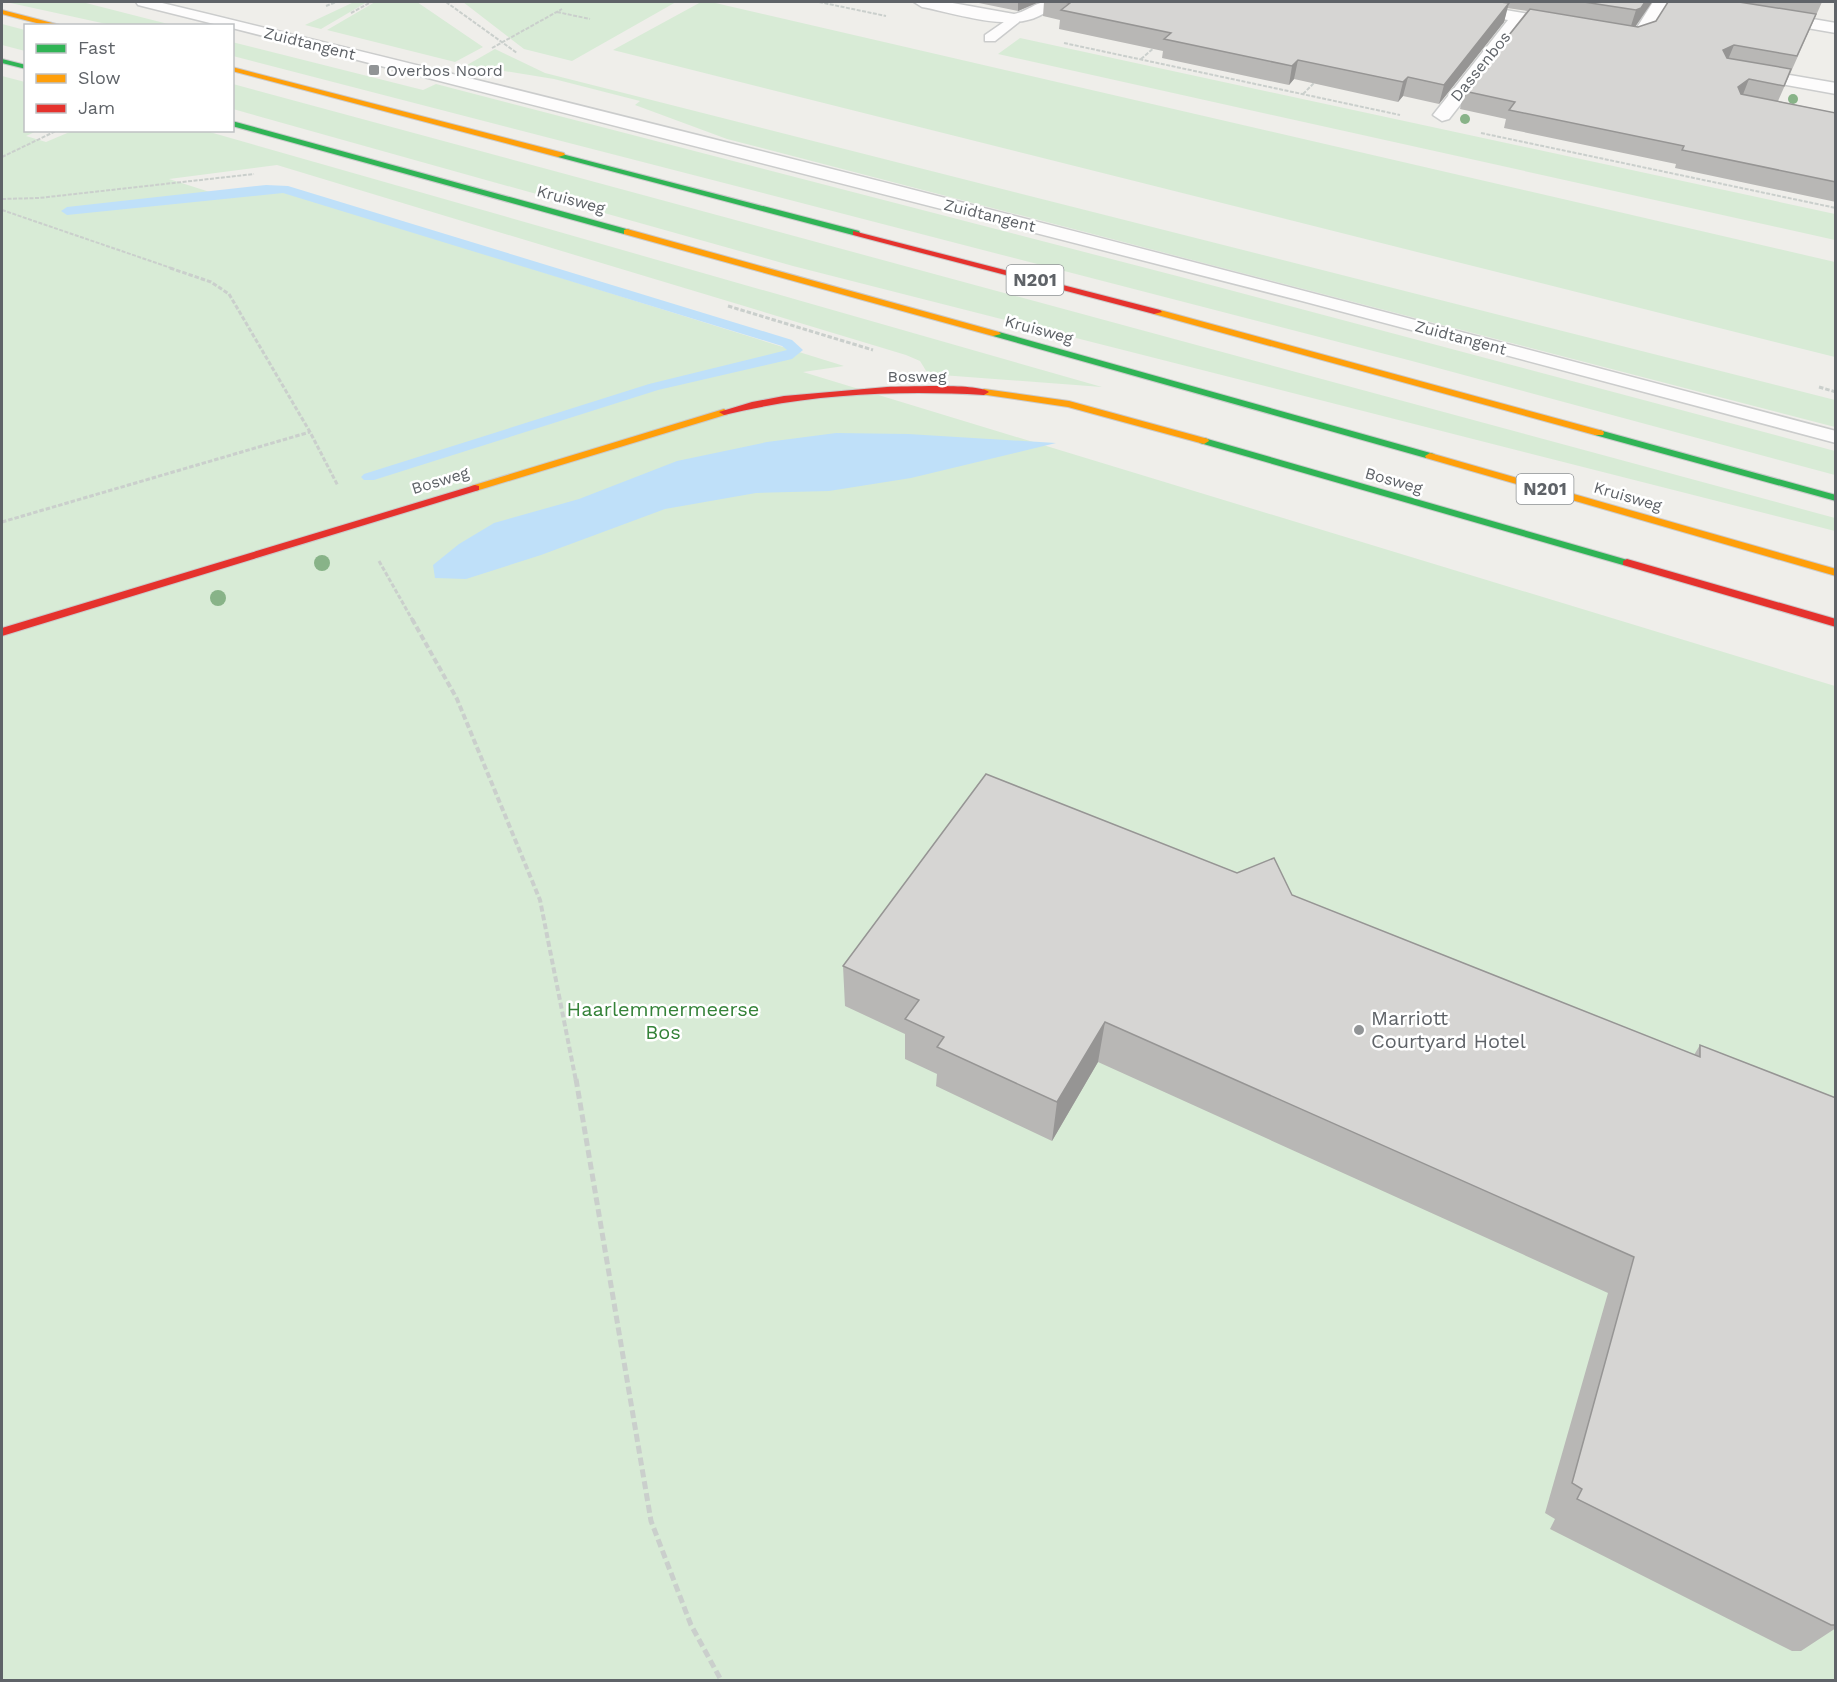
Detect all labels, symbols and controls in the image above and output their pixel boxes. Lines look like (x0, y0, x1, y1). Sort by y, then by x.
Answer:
street label: Zuidtangent (262, 23, 358, 64)
legend (24, 24, 234, 132)
street label: Dassenbos (1446, 27, 1514, 105)
text: Fast (78, 37, 116, 58)
place label: Overbos Noord (386, 61, 503, 80)
marker: Overbos Noord (367, 63, 381, 77)
text: Slow (78, 67, 121, 88)
text: Jam (78, 97, 115, 118)
street label: Kruisweg (535, 181, 608, 218)
street label: Zuidtangent (942, 195, 1038, 236)
road number: N201 (1006, 265, 1064, 295)
street label: Kruisweg (1003, 311, 1076, 348)
street label: Zuidtangent (1413, 316, 1509, 359)
street label: Bosweg (888, 367, 947, 386)
street label: Bosweg (409, 463, 472, 498)
street label: Bosweg (1363, 463, 1425, 498)
road number: N201 (1516, 474, 1574, 504)
street label: Kruisweg (1592, 478, 1665, 515)
park label: Haarlemmermeerse Bos (567, 997, 759, 1044)
place label: Marriott Courtyard Hotel (1371, 1006, 1526, 1053)
marker: Marriott Courtyard Hotel (1352, 1023, 1366, 1037)

